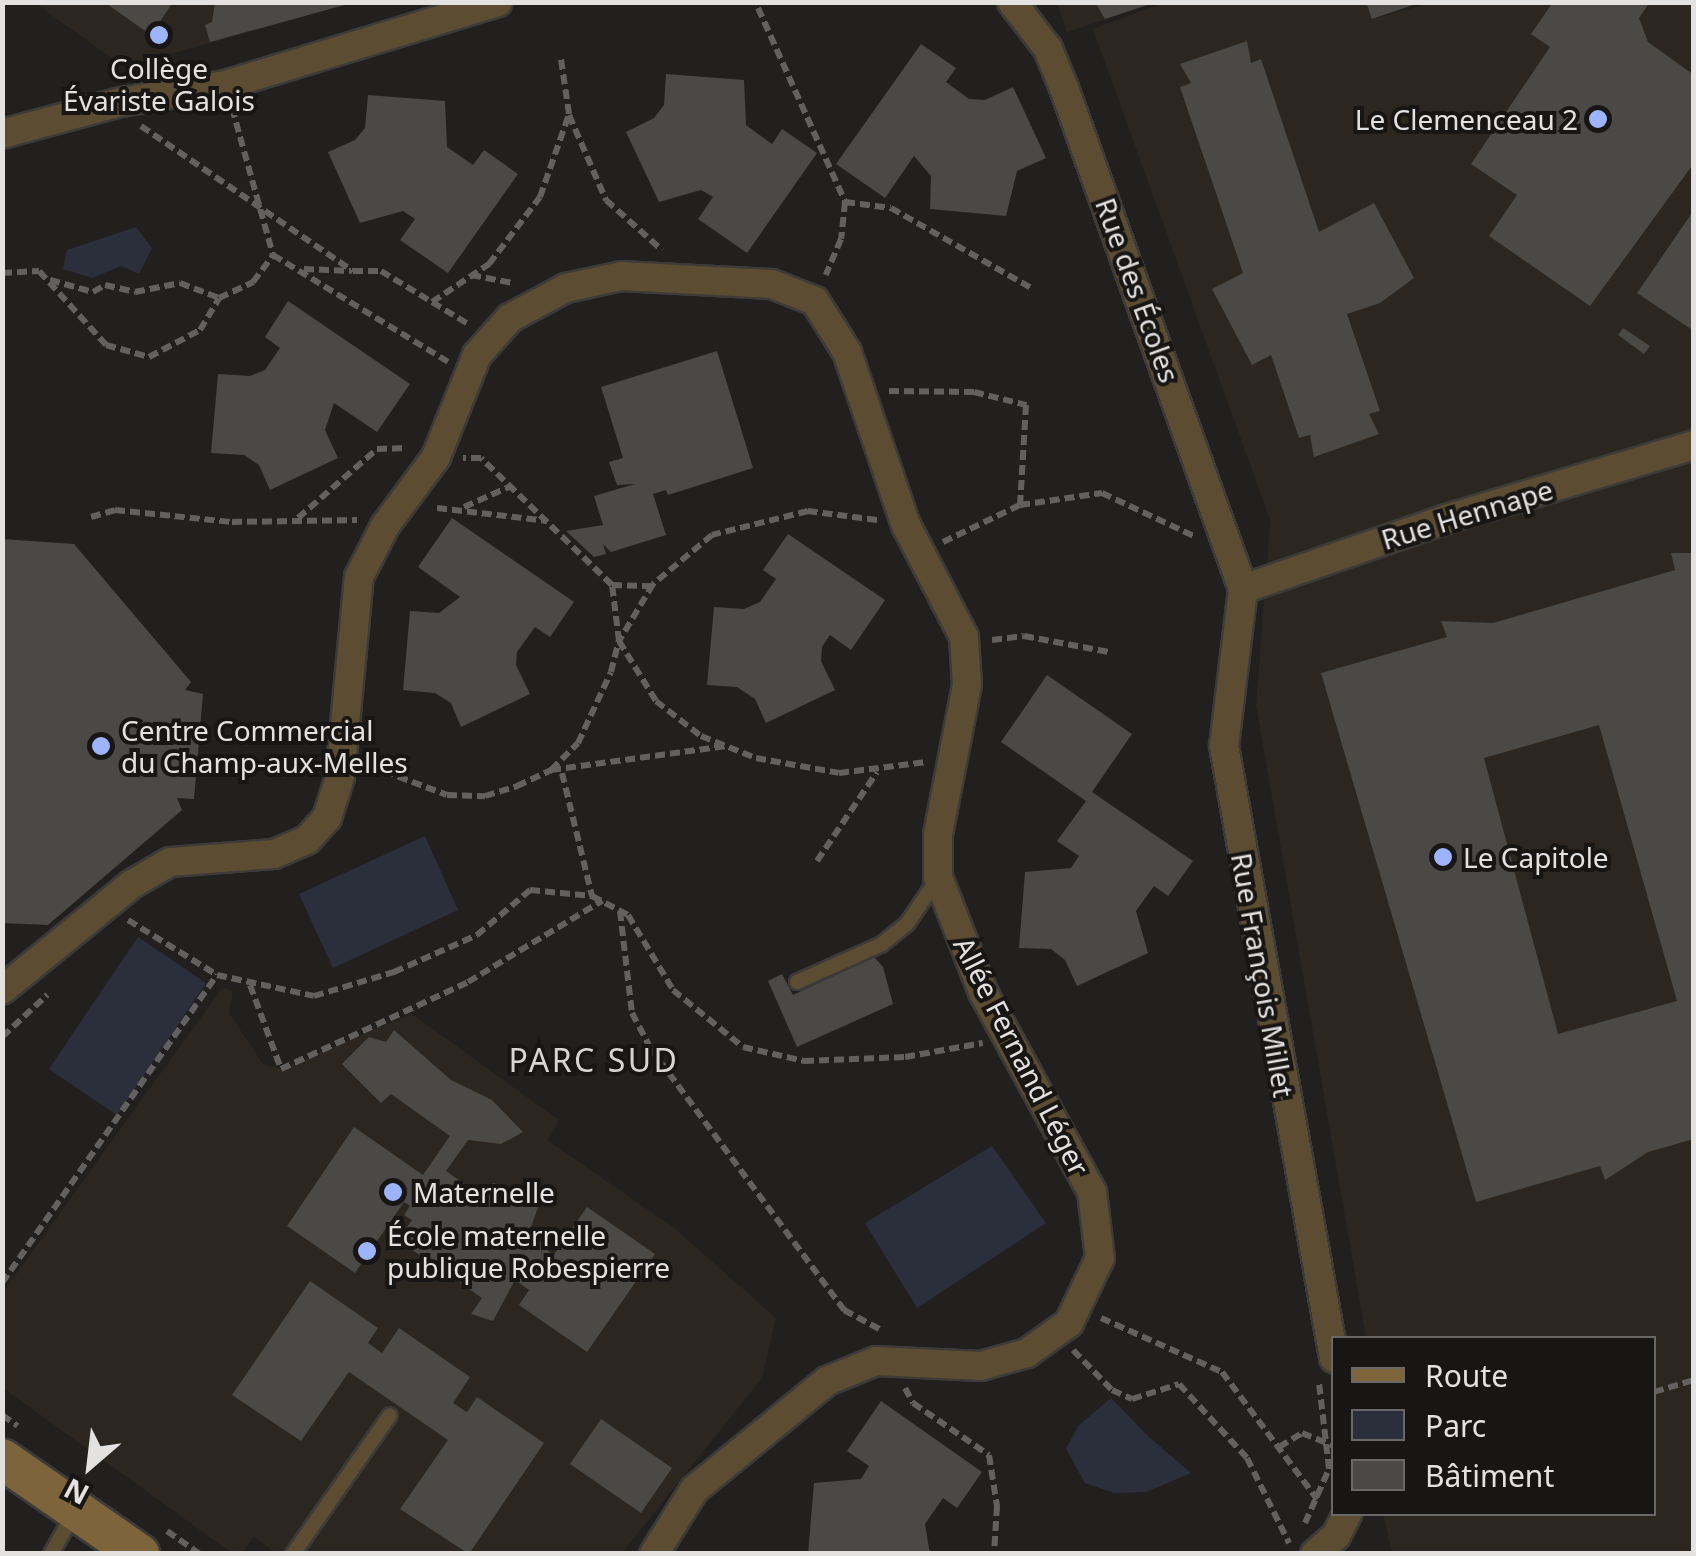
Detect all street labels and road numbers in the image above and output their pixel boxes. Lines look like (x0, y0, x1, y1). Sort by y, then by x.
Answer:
street label: Rue des Écoles (1089, 193, 1187, 387)
street label: Rue Hennape (1377, 472, 1557, 556)
street label: Rue François Millet (1225, 850, 1301, 1100)
street label: Allée Fernand Léger (947, 931, 1097, 1181)

